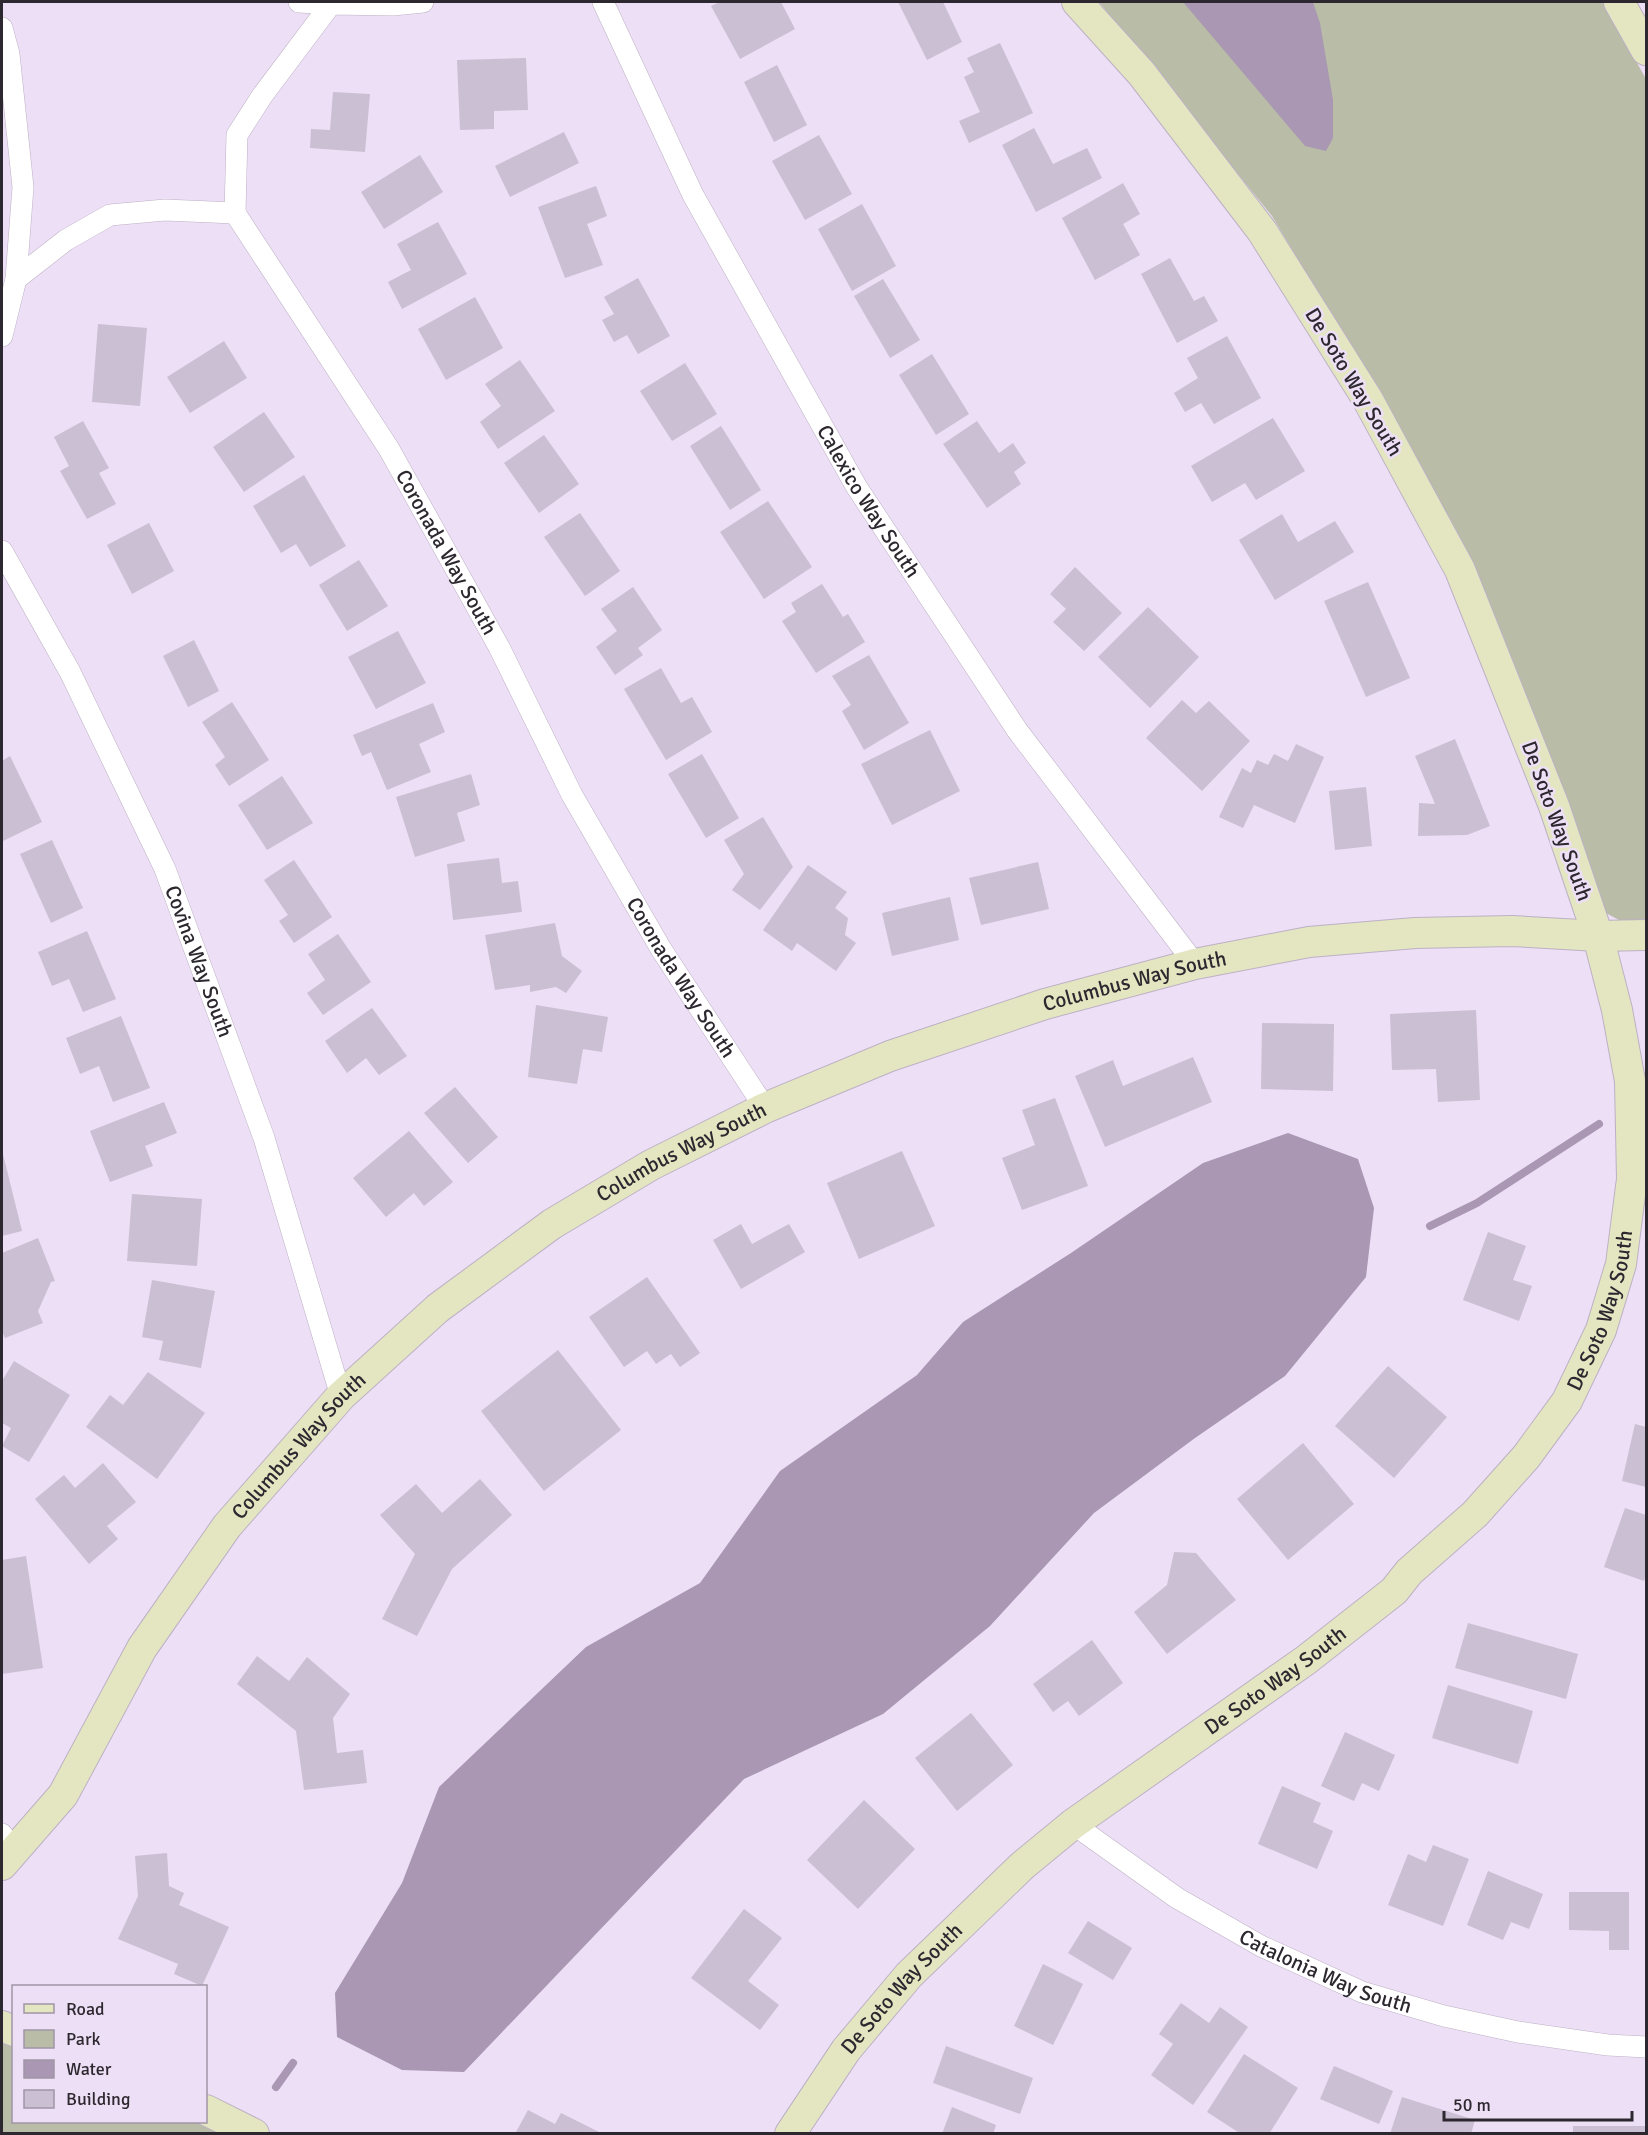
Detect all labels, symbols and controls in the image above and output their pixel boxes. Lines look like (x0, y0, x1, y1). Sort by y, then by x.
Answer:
street label: De Soto Way South (1299, 303, 1409, 461)
street label: Calexico Way South (811, 420, 926, 583)
street label: Coronada Way South (390, 465, 503, 640)
street label: De Soto Way South (1516, 737, 1598, 905)
street label: Covina Way South (159, 882, 239, 1041)
street label: Coronada Way South (621, 893, 742, 1063)
street label: Columbus Way South (1040, 945, 1229, 1017)
street label: Columbus Way South (591, 1096, 771, 1208)
street label: De Soto Way South (1561, 1229, 1638, 1395)
street label: Columbus Way South (226, 1367, 371, 1525)
street label: De Soto Way South (1199, 1620, 1351, 1740)
street label: De Soto Way South (835, 1917, 968, 2059)
street label: Catalonia Way South (1235, 1923, 1415, 2019)
legend (12, 1985, 207, 2123)
text: Road (66, 1998, 105, 2020)
text: Park (66, 2028, 101, 2050)
text: Water (66, 2058, 112, 2080)
scale bar (1444, 2084, 1632, 2122)
text: Building (66, 2088, 130, 2110)
text: 50 m (1453, 2094, 1491, 2116)

